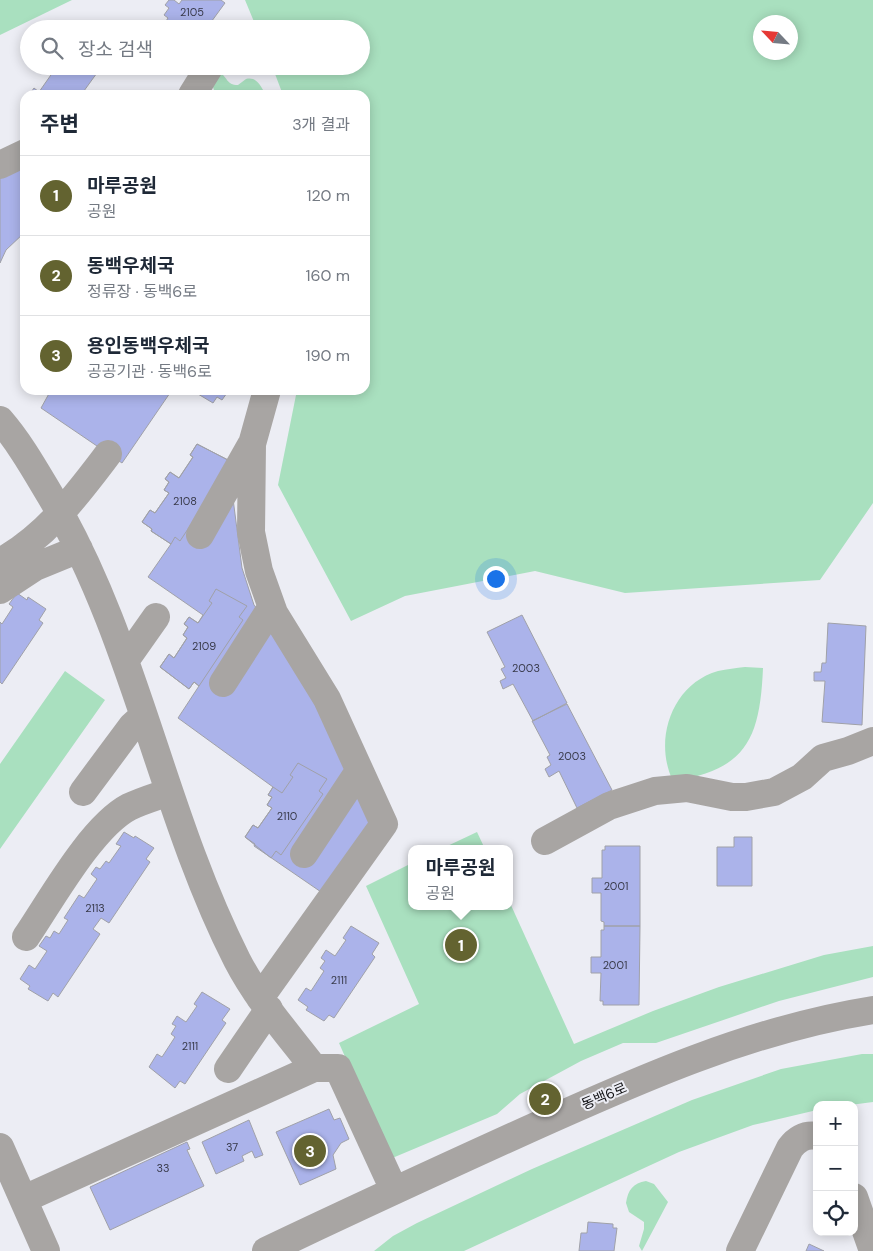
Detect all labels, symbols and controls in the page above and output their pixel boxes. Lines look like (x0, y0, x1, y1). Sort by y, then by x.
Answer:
house number: 2105 (180, 5, 204, 19)
north arrow (753, 15, 798, 60)
search box (20, 20, 370, 75)
icon: search (38, 34, 66, 62)
text: 장소 검색 (78, 37, 153, 62)
text: 주변 (40, 110, 79, 138)
text: 3개 결과 (292, 114, 350, 135)
text: 마루공원 (87, 173, 157, 198)
text: 1 (53, 185, 59, 206)
text: 120 m (306, 185, 350, 206)
text: 공원 (87, 201, 116, 222)
text: 동백우체국 (87, 253, 174, 278)
text: 2 (51, 265, 61, 286)
text: 160 m (306, 265, 350, 286)
text: 정류장 · 동백6로 (87, 281, 197, 302)
text: 용인동백우체국 (87, 333, 209, 358)
text: 3 (51, 345, 61, 366)
text: 190 m (306, 345, 350, 366)
text: 공공기관 · 동백6로 (87, 361, 212, 382)
house number: 2108 (173, 494, 197, 508)
your location (483, 566, 509, 592)
house number: 2109 (192, 639, 216, 653)
house number: 2003 (512, 661, 540, 675)
house number: 2003 (558, 749, 586, 763)
house number: 2110 (277, 809, 297, 823)
popup (408, 845, 513, 910)
text: 마루공원 (426, 855, 495, 880)
house number: 2001 (604, 879, 628, 893)
text: 공원 (426, 883, 455, 904)
house number: 2113 (85, 901, 105, 915)
pin: 1 (445, 926, 477, 964)
house number: 2001 (603, 958, 627, 972)
house number: 2111 (331, 973, 347, 987)
house number: 2111 (182, 1039, 198, 1053)
street label: 동백6로 (579, 1078, 629, 1114)
pin: 2 (529, 1080, 561, 1118)
map controls (813, 1101, 858, 1236)
button: + (813, 1101, 858, 1146)
pin: 3 (294, 1132, 326, 1170)
house number: 37 (226, 1140, 238, 1154)
button: − (813, 1146, 858, 1191)
house number: 33 (156, 1161, 170, 1175)
button: locate (813, 1191, 858, 1236)

